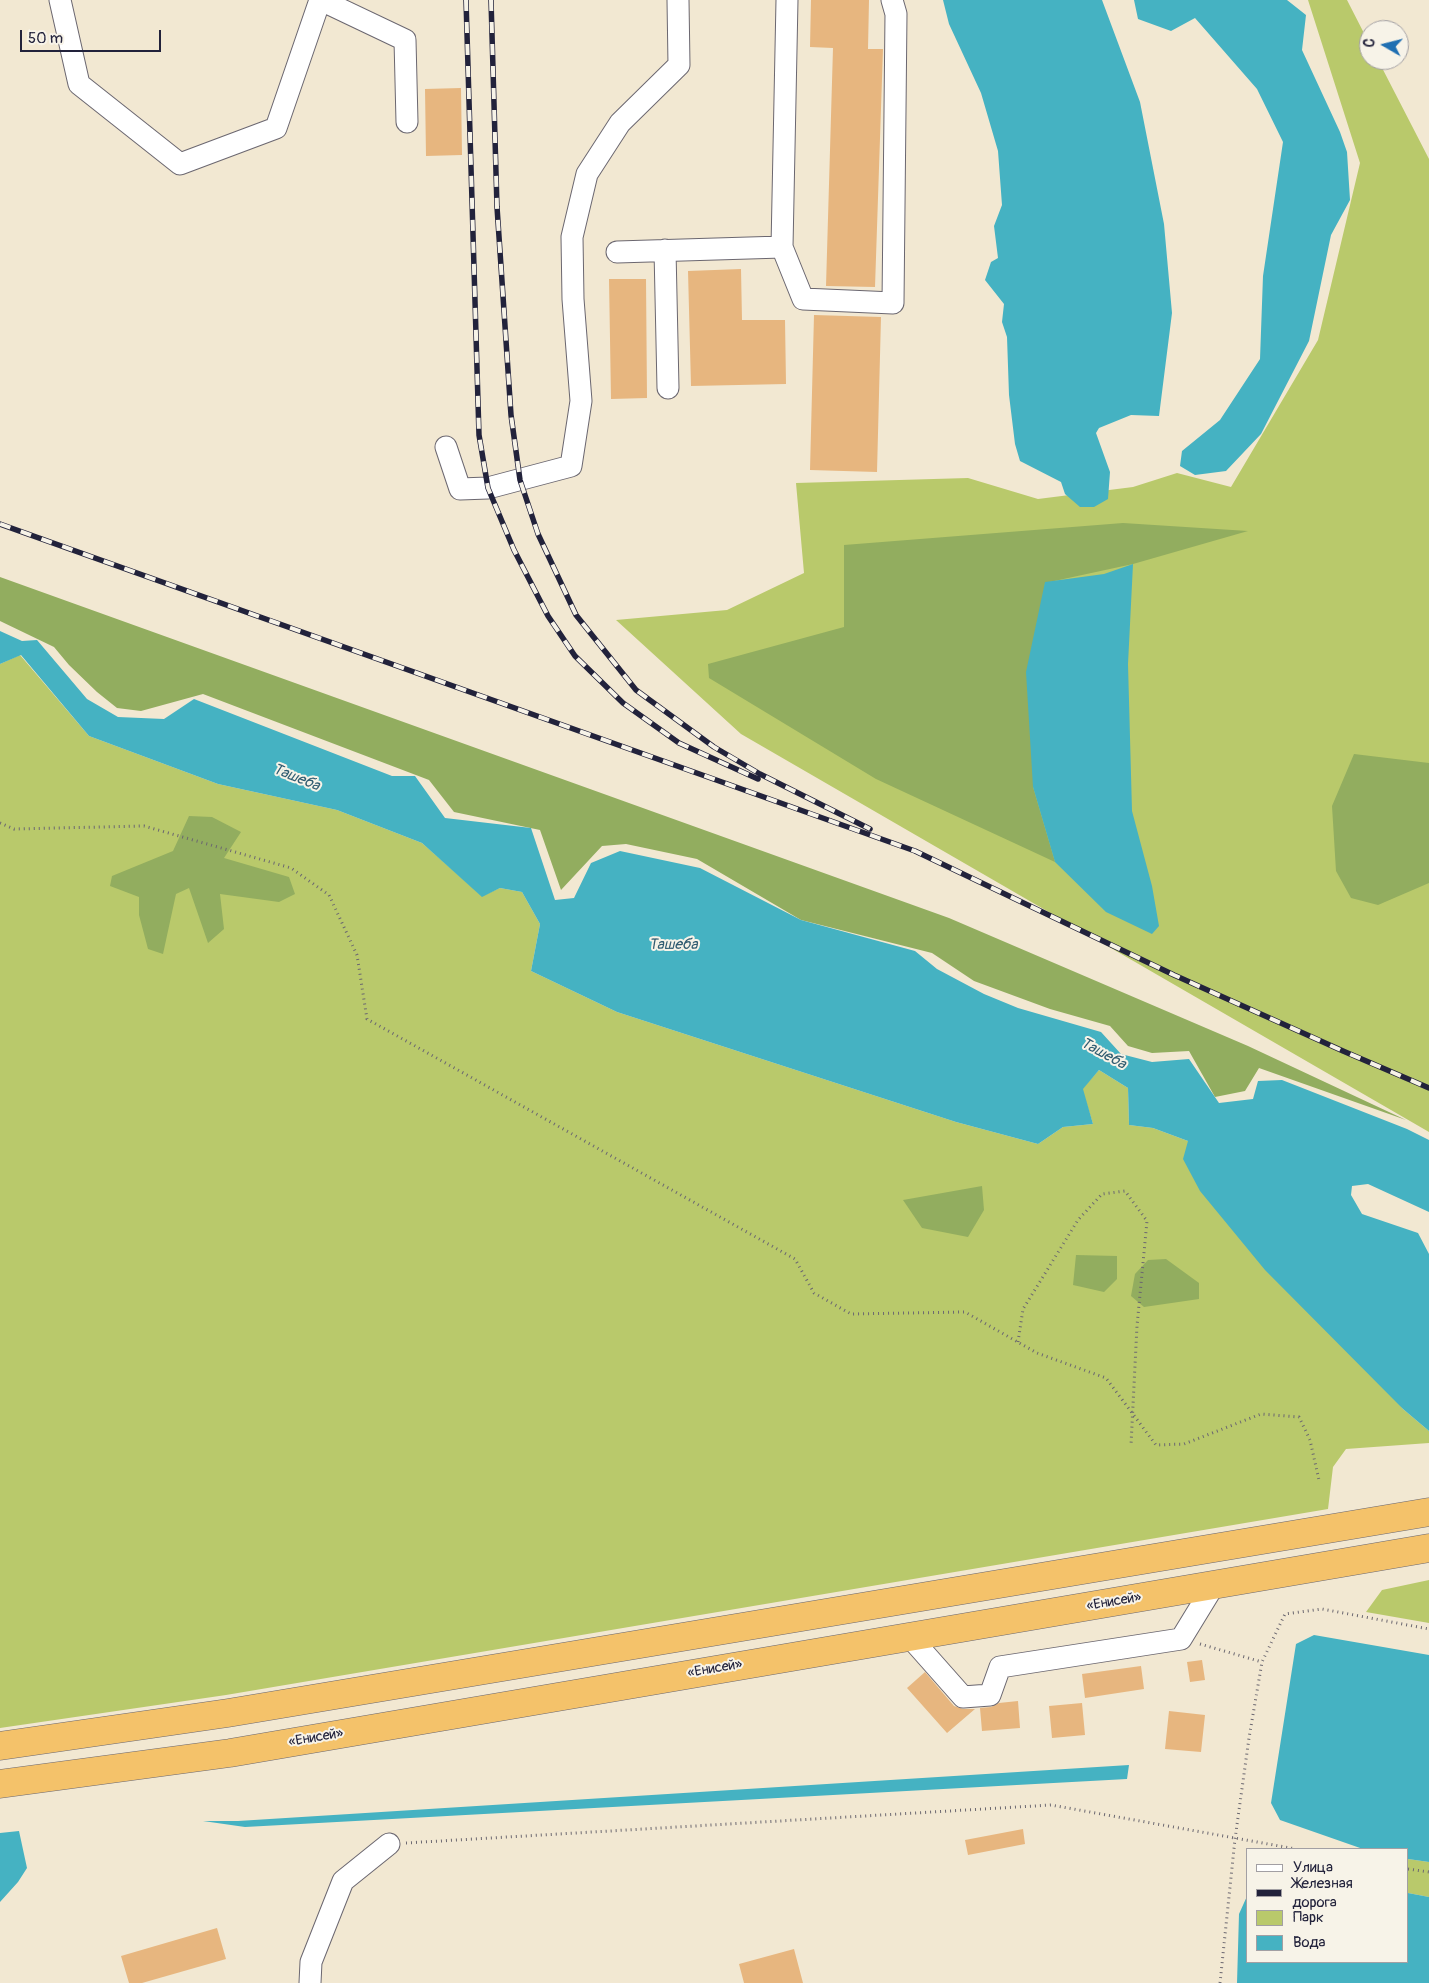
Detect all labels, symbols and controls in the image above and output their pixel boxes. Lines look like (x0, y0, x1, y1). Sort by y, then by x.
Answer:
scale bar (22, 20, 164, 52)
north arrow (1359, 20, 1409, 70)
text: 50 m (28, 29, 63, 48)
text: С (1361, 38, 1379, 48)
water label: Ташеба (270, 760, 322, 796)
water label: Ташеба (649, 936, 697, 954)
water label: Ташеба (1077, 1034, 1129, 1074)
street label: «Енисей» (1085, 1589, 1143, 1615)
street label: «Енисей» (686, 1656, 744, 1682)
street label: «Енисей» (287, 1725, 345, 1751)
legend (1246, 1848, 1409, 1963)
text: Улица (1293, 1858, 1333, 1877)
text: Железная дорога (1292, 1874, 1353, 1912)
text: Парк (1293, 1908, 1324, 1927)
text: Вода (1293, 1933, 1326, 1952)

